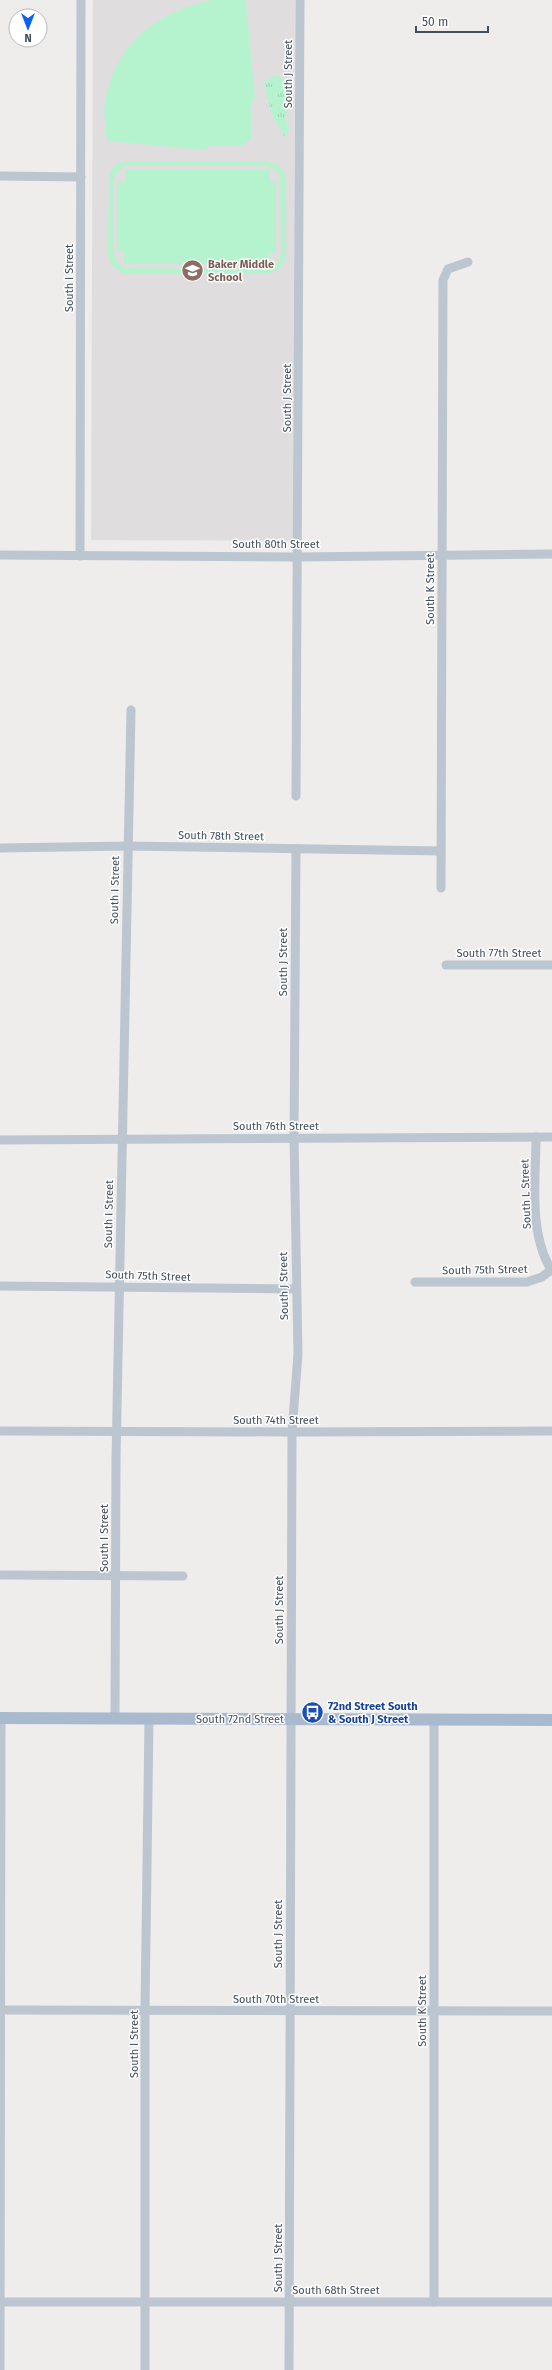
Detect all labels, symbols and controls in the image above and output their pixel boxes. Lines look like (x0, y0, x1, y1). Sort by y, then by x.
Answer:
north arrow (8, 8, 48, 48)
scale bar (416, 8, 488, 34)
text: 50 m (422, 15, 448, 29)
text: N (24, 31, 32, 44)
street label: South J Street (282, 40, 295, 108)
street label: South I Street (63, 244, 76, 312)
school or university icon: Baker Middle School (180, 257, 206, 283)
place label: Baker Middle School (208, 258, 274, 284)
street label: South J Street (281, 364, 294, 432)
street label: South 80th Street (232, 538, 320, 551)
street label: South K Street (424, 553, 437, 625)
street label: South 78th Street (178, 829, 264, 843)
street label: South I Street (108, 856, 122, 924)
street label: South J Street (277, 928, 290, 996)
street label: South 77th Street (456, 947, 542, 960)
street label: South 76th Street (233, 1120, 319, 1133)
street label: South L Street (518, 1159, 534, 1229)
street label: South I Street (102, 1180, 116, 1248)
street label: South J Street (277, 1252, 291, 1320)
street label: South 75th Street (442, 1263, 528, 1277)
street label: South 75th Street (105, 1268, 191, 1284)
street label: South 74th Street (233, 1414, 319, 1427)
street label: South I Street (98, 1504, 111, 1572)
street label: South J Street (273, 1576, 286, 1644)
bus stop icon: 72nd Street South & South J Street (300, 1699, 326, 1725)
place label: 72nd Street South & South J Street (328, 1700, 418, 1726)
street label: South 72nd Street (196, 1713, 284, 1726)
street label: South J Street (272, 1900, 285, 1968)
street label: South K Street (416, 1975, 429, 2047)
street label: South 70th Street (233, 1993, 319, 2006)
street label: South I Street (128, 2010, 141, 2078)
street label: South J Street (272, 2224, 285, 2292)
street label: South 68th Street (292, 2284, 380, 2297)

